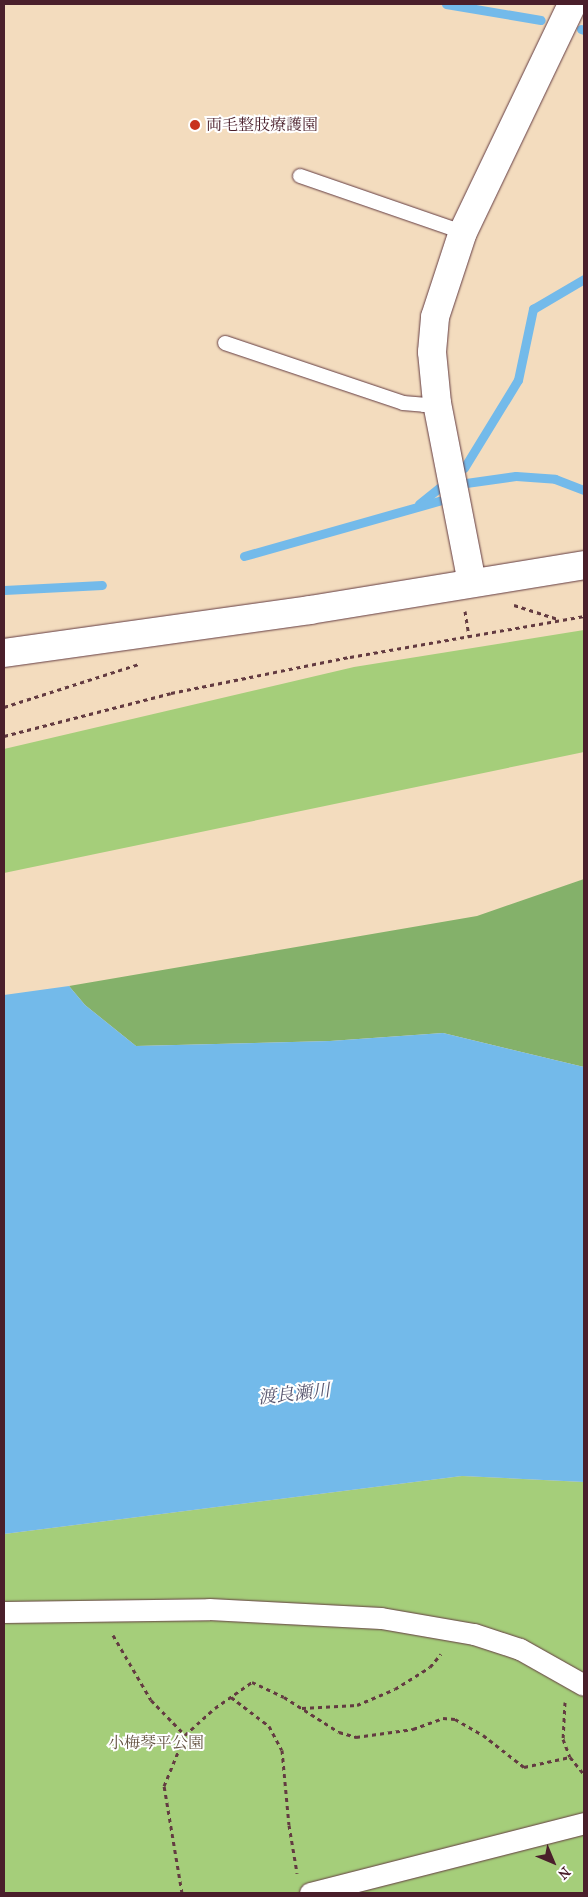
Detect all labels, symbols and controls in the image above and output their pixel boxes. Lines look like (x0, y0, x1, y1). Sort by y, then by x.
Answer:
place label: 両毛整肢療護園 (206, 115, 318, 135)
marker: 両毛整肢療護園 (188, 118, 202, 132)
water label: 渡良瀬川 (257, 1380, 331, 1410)
park label: 小梅琴平公園 (108, 1733, 204, 1753)
north arrow (528, 1837, 578, 1887)
text: N (554, 1863, 574, 1883)

